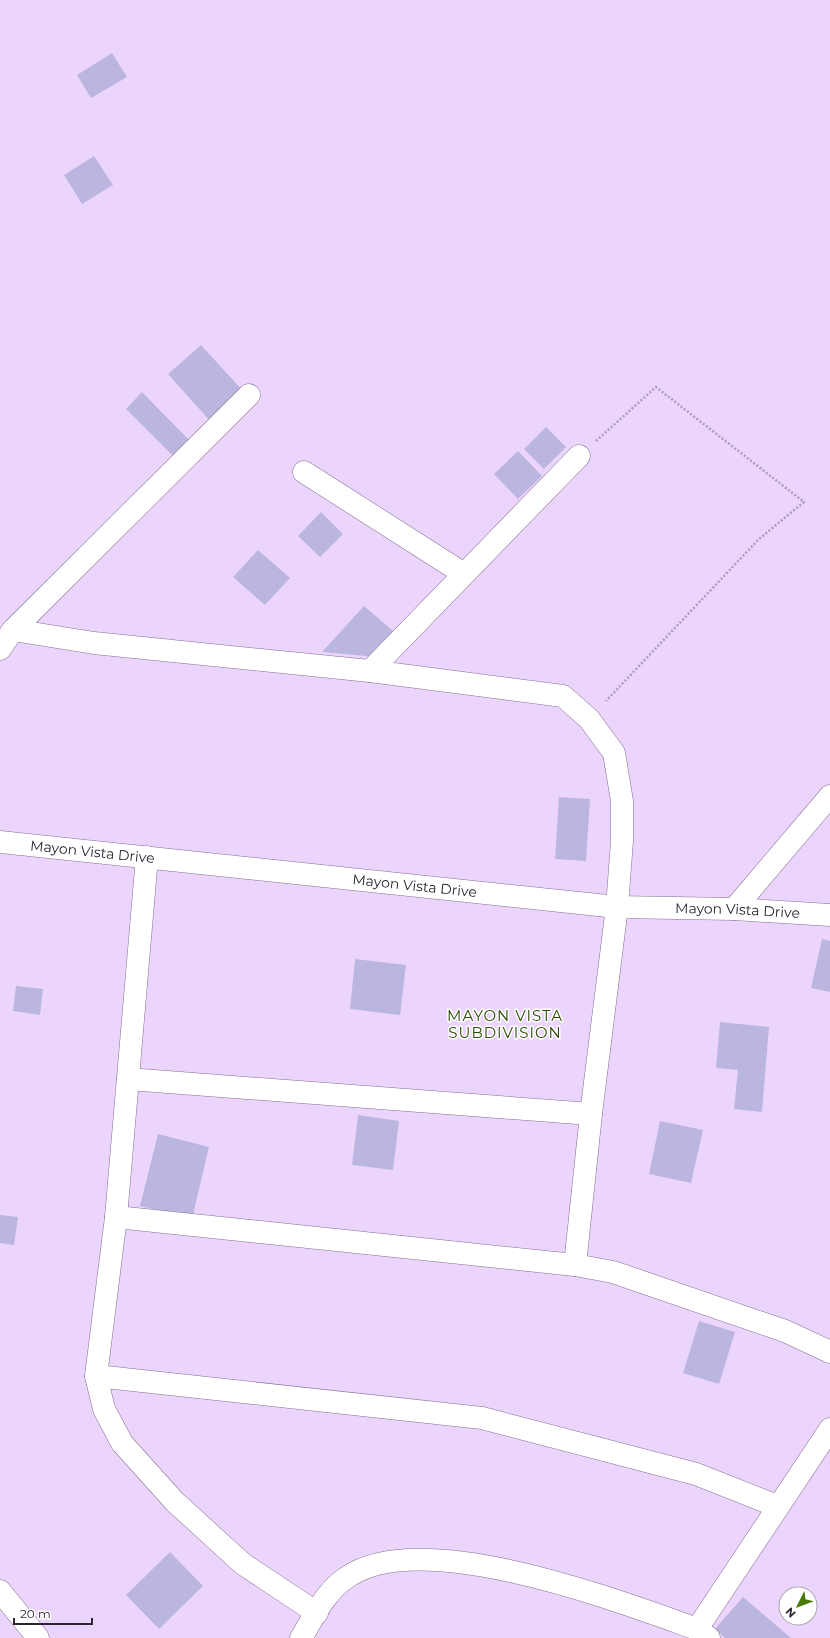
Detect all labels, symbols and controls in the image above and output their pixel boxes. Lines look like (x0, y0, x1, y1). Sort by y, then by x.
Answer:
street label: Mayon Vista Drive (29, 836, 156, 867)
street label: Mayon Vista Drive (352, 870, 478, 901)
street label: Mayon Vista Drive (675, 899, 800, 922)
district label: MAYON VISTA SUBDIVISION (447, 1006, 563, 1042)
north arrow (778, 1586, 818, 1626)
scale bar (14, 1600, 92, 1626)
text: N (782, 1605, 799, 1621)
text: 20 m (20, 1606, 51, 1621)

